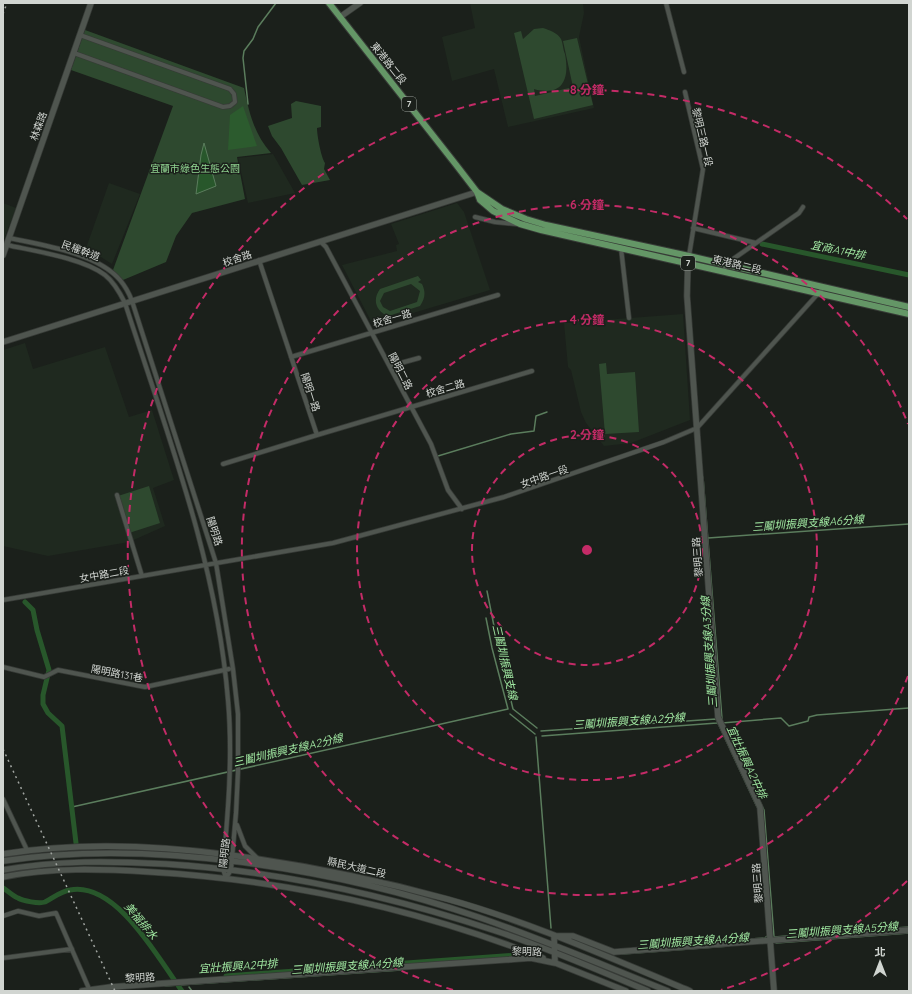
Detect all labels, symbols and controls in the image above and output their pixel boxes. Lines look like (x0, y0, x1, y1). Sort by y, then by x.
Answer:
street label: 東港路二段 (368, 40, 409, 87)
text: 8 分鐘 (570, 82, 604, 97)
road number: 7 (402, 97, 416, 111)
street label: 黎明三路一段 (689, 106, 716, 168)
street label: 林森路 (27, 110, 50, 142)
park label: 宜蘭市綠色生態公園 (150, 162, 240, 175)
text: 6 分鐘 (570, 197, 604, 212)
water label: 宜商A1中排 (810, 237, 868, 263)
street label: 民權幹道 (60, 238, 102, 263)
street label: 校舍路 (221, 248, 253, 269)
street label: 東港路二段 (711, 253, 763, 276)
road number: 7 (681, 256, 695, 270)
street label: 校舍一路 (371, 307, 413, 330)
text: 4 分鐘 (570, 312, 604, 327)
street label: 陽明二路 (386, 350, 415, 392)
street label: 陽明一路 (298, 371, 323, 413)
street label: 校舍二路 (424, 377, 466, 400)
text: 2 分鐘 (570, 427, 604, 442)
street label: 女中路一段 (518, 462, 570, 491)
water label: 三鬮圳振興支線A6分線 (752, 512, 866, 534)
street label: 陽明路 (204, 515, 225, 547)
street label: 黎明三路 (690, 537, 705, 577)
centre of rings (580, 543, 594, 557)
street label: 女中路二段 (78, 564, 130, 585)
water label: 三鬮圳振興支線A3分線 (698, 594, 720, 708)
water label: 三鬮圳振興支線 (490, 623, 521, 703)
street label: 陽明路131巷 (90, 662, 144, 685)
water label: 三鬮圳振興支線A2分線 (573, 710, 687, 732)
water label: 宜壯振興A2中排 (724, 723, 771, 803)
water label: 三鬮圳振興支線A2分線 (232, 730, 346, 769)
street label: 陽明路 (216, 837, 233, 869)
street label: 縣民大道二段 (326, 854, 388, 881)
street label: 黎明三路 (750, 863, 765, 903)
water label: 美福排水 (121, 900, 161, 943)
water label: 三鬮圳振興支線A5分線 (786, 919, 900, 941)
water label: 三鬮圳振興支線A4分線 (637, 930, 751, 952)
north arrow (860, 942, 900, 982)
street label: 黎明路 (512, 944, 542, 959)
text: 北 (875, 945, 886, 959)
water label: 三鬮圳振興支線A4分線 (291, 955, 405, 977)
water label: 宜壯振興A2中排 (198, 956, 280, 976)
street label: 黎明路 (125, 970, 155, 985)

